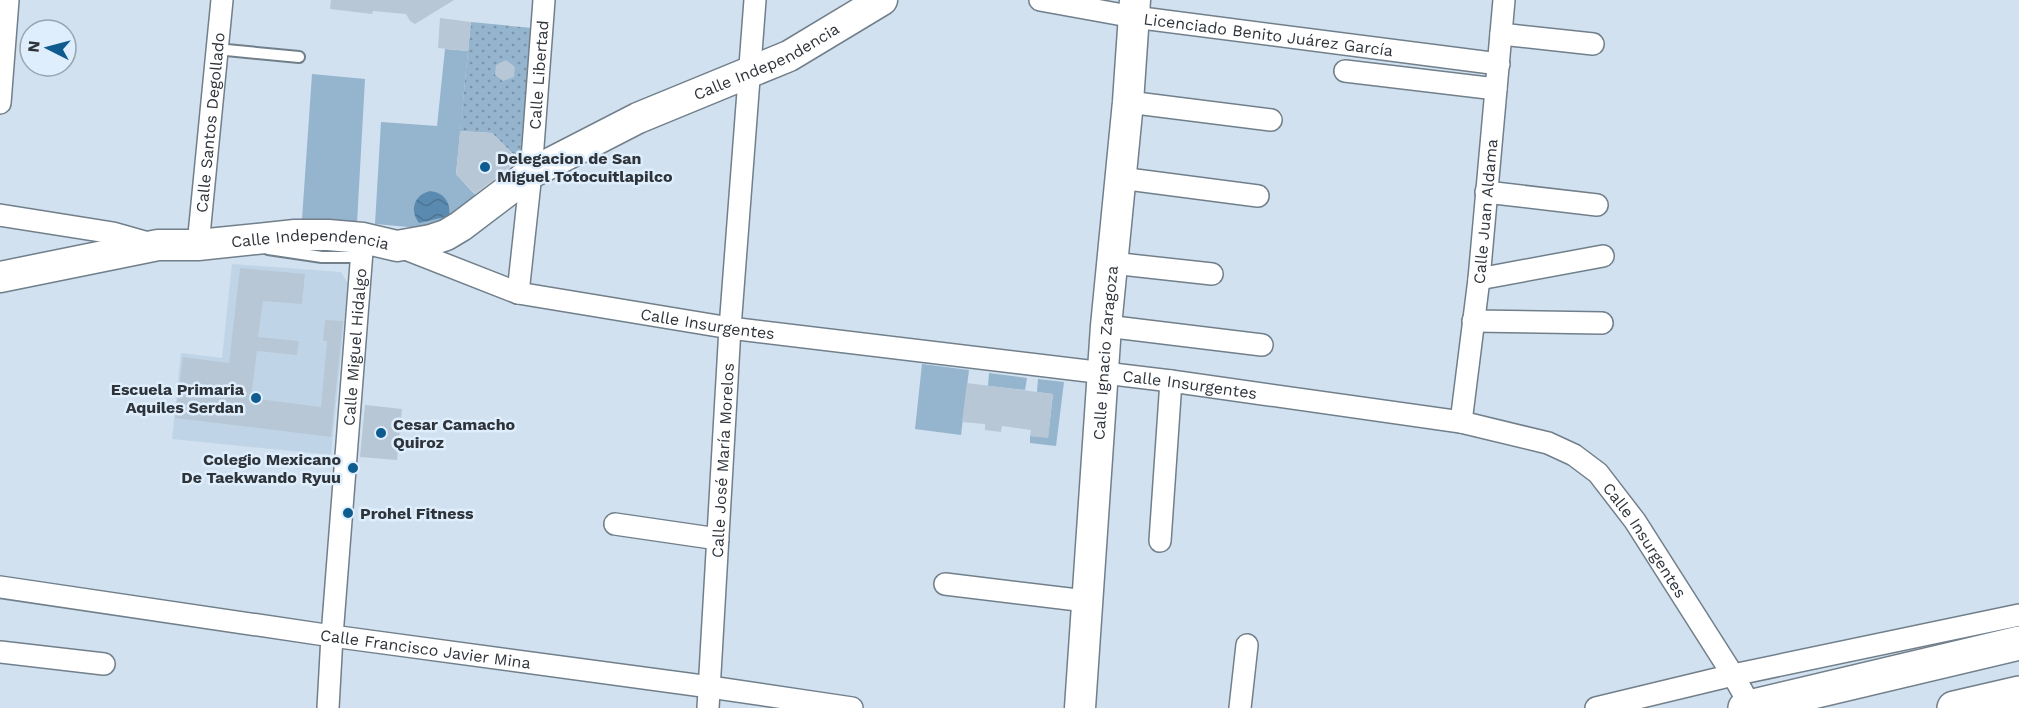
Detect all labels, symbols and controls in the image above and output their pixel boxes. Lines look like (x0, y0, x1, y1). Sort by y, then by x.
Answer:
street label: Licenciado Benito Juárez García (1142, 9, 1394, 60)
north arrow (18, 18, 78, 78)
street label: Calle Independencia (691, 19, 843, 104)
street label: Calle Libertad (525, 20, 552, 130)
street label: Calle Santos Degollado (192, 32, 229, 214)
text: N (24, 40, 44, 53)
street label: Calle Juan Aldama (1470, 138, 1502, 285)
place label: Delegacion de San Miguel Totocuitlapilco (497, 149, 673, 186)
marker: Delegacion de San Miguel Totocuitlapilco (478, 160, 492, 174)
street label: Calle Independencia (230, 226, 391, 254)
street label: Calle Ignacio Zaragoza (1089, 265, 1122, 441)
street label: Calle Miguel Hidalgo (339, 267, 371, 427)
street label: Calle Insurgentes (639, 304, 776, 343)
street label: Calle José María Morelos (708, 363, 738, 558)
street label: Calle Insurgentes (1121, 366, 1258, 403)
place label: Escuela Primaria Aquiles Serdan (111, 380, 245, 417)
marker: Escuela Primaria Aquiles Serdan (249, 391, 263, 405)
place label: Cesar Camacho Quiroz (393, 415, 516, 452)
marker: Cesar Camacho Quiroz (374, 426, 388, 440)
place label: Colegio Mexicano De Taekwando Ryuu (181, 450, 341, 487)
marker: Colegio Mexicano De Taekwando Ryuu (346, 461, 360, 475)
street label: Calle Insurgentes (1599, 479, 1690, 602)
place label: Prohel Fitness (360, 504, 474, 523)
marker: Prohel Fitness (341, 506, 355, 520)
street label: Calle Francisco Javier Mina (319, 625, 532, 673)

